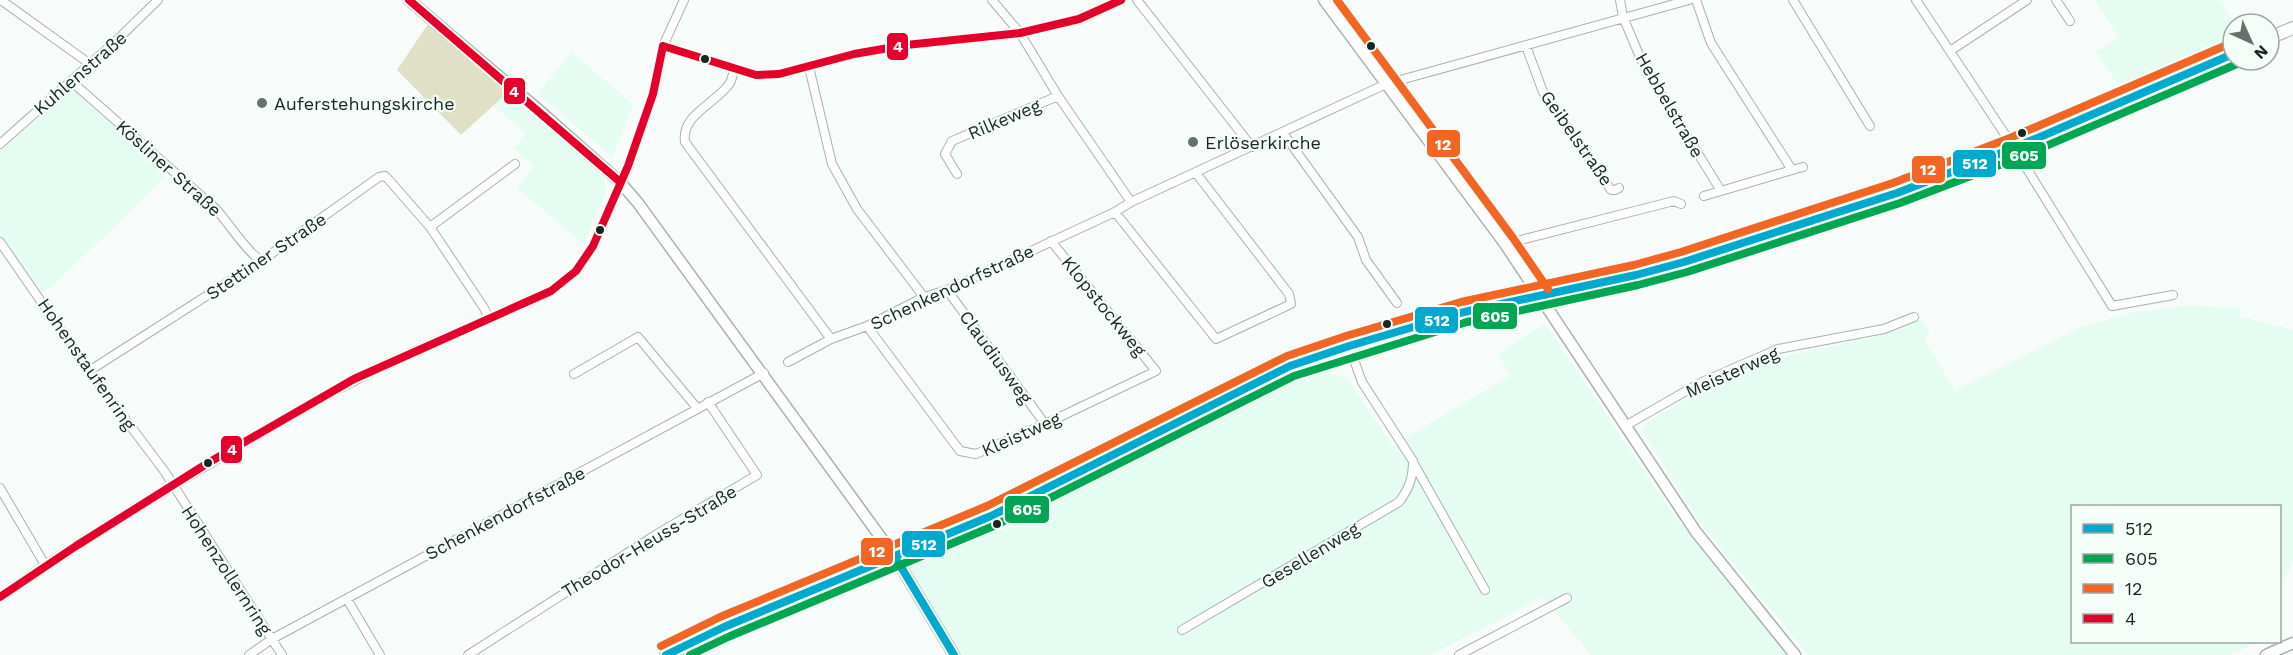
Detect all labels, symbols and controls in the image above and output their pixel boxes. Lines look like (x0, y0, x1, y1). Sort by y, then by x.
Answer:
north arrow (2221, 12, 2281, 72)
street label: Kuhlenstraße (29, 27, 131, 119)
line badge: 4 (886, 32, 909, 61)
text: 4 (893, 37, 903, 56)
unlabelled marker (1365, 40, 1377, 52)
text: N (2250, 41, 2272, 63)
street label: Hebbelstraße (1631, 49, 1709, 161)
unlabelled marker (699, 53, 711, 65)
line badge: 4 (503, 77, 526, 105)
text: 4 (509, 82, 519, 101)
street label: Geibelstraße (1537, 86, 1617, 190)
place label: Auferstehungskirche (274, 93, 455, 114)
street label: Rilkeweg (964, 94, 1044, 144)
marker: Auferstehungskirche (255, 96, 269, 110)
street label: Kösliner Straße (112, 115, 226, 221)
unlabelled marker (2016, 127, 2028, 139)
line badge: 12 (1426, 129, 1461, 158)
place label: Erlöserkirche (1205, 132, 1321, 153)
marker: Erlöserkirche (1186, 135, 1200, 149)
text: 12 (1435, 135, 1451, 154)
line badge: 605 (2001, 141, 2047, 170)
text: 605 (2009, 146, 2039, 165)
line badge: 512 (1952, 149, 1997, 178)
text: 512 (1962, 154, 1988, 173)
line badge: 12 (1911, 155, 1946, 184)
text: 12 (1920, 160, 1936, 179)
street label: Stettiner Straße (202, 208, 330, 304)
unlabelled marker (594, 224, 606, 236)
street label: Schenkendorfstraße (867, 240, 1037, 334)
street label: Klopstockweg (1057, 252, 1151, 360)
street label: Hohenstaufenring (34, 294, 141, 434)
line badge: 605 (1472, 302, 1518, 330)
street label: Claudiusweg (955, 306, 1037, 408)
line badge: 512 (1414, 306, 1459, 334)
text: 605 (1480, 307, 1510, 326)
text: 512 (1424, 311, 1450, 330)
unlabelled marker (1381, 318, 1393, 330)
street label: Meisterweg (1682, 342, 1782, 402)
street label: Kleistweg (978, 407, 1064, 461)
line badge: 4 (220, 435, 243, 464)
text: 4 (227, 440, 237, 459)
unlabelled marker (202, 457, 214, 469)
street label: Schenkendorfstraße (421, 462, 589, 564)
street label: Theodor-Heuss-Straße (558, 480, 740, 602)
line badge: 605 (1004, 495, 1050, 524)
text: 605 (1012, 500, 1042, 519)
street label: Hohenzollernring (177, 502, 277, 639)
legend (2071, 505, 2281, 643)
street label: Gesellenweg (1257, 517, 1363, 592)
unlabelled marker (991, 518, 1003, 530)
text: 512 (2125, 518, 2153, 539)
line badge: 512 (901, 530, 946, 558)
text: 512 (911, 535, 937, 554)
line badge: 12 (860, 537, 894, 566)
text: 12 (869, 542, 885, 561)
text: 605 (2125, 548, 2158, 569)
text: 12 (2125, 578, 2143, 599)
text: 4 (2125, 608, 2136, 629)

